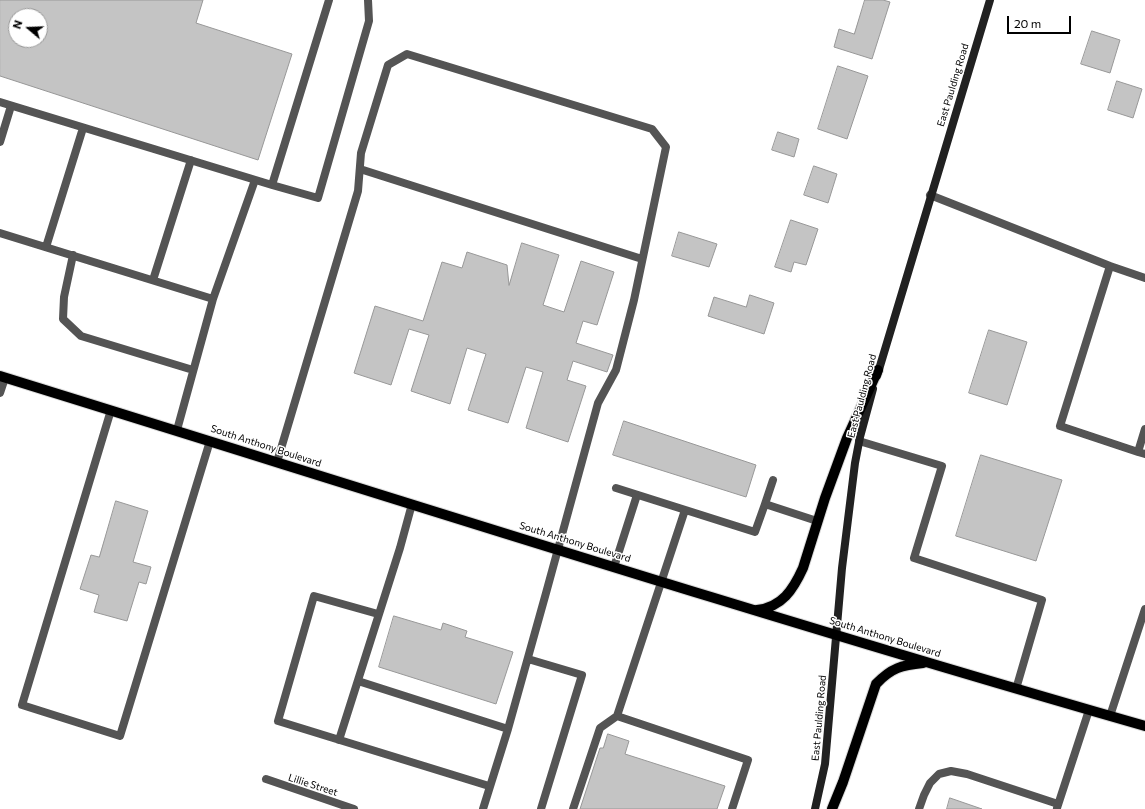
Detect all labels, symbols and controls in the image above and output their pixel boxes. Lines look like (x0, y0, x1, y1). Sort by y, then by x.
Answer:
north arrow (8, 8, 48, 48)
scale bar (1009, 8, 1073, 34)
text: 20 m (1014, 16, 1041, 30)
text: N (10, 18, 25, 30)
street label: East Paulding Road (935, 42, 971, 128)
street label: East Paulding Road (845, 353, 879, 439)
street label: South Anthony Boulevard (209, 422, 323, 470)
street label: South Anthony Boulevard (518, 519, 632, 565)
street label: South Anthony Boulevard (828, 614, 942, 660)
street label: East Paulding Road (809, 675, 829, 761)
street label: Lillie Street (287, 771, 339, 799)

